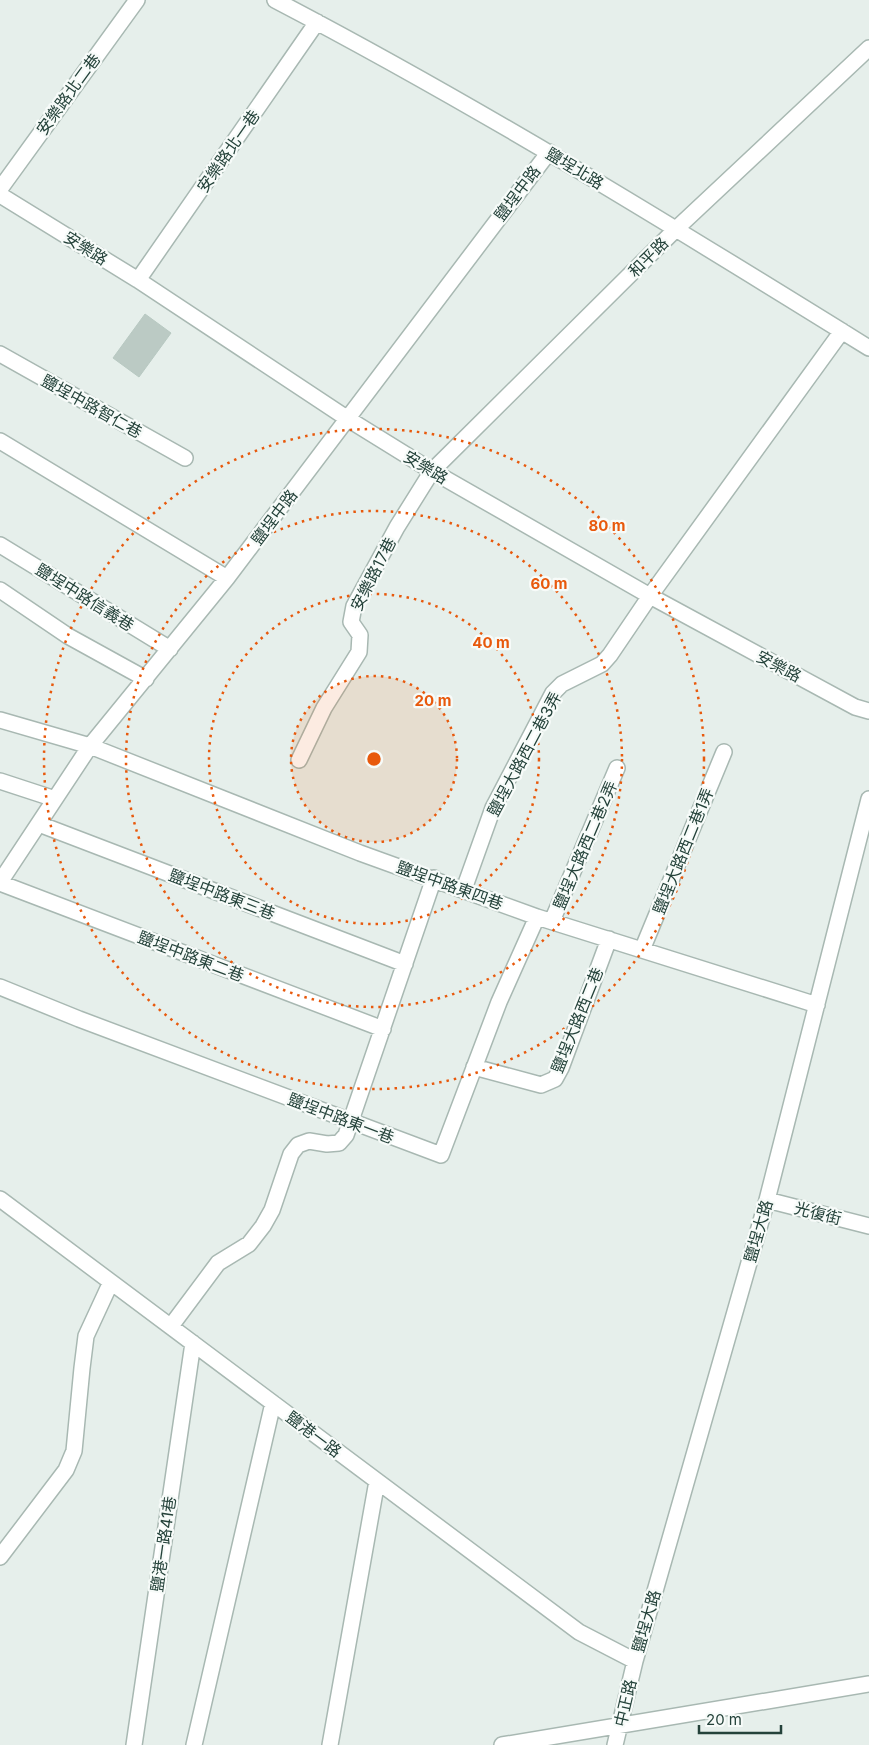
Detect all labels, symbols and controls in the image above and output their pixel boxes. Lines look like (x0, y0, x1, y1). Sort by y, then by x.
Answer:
street label: 安樂路北二巷 (32, 49, 104, 139)
street label: 安樂路北一巷 (192, 106, 264, 196)
street label: 鹽埕北路 (542, 143, 608, 193)
street label: 鹽埕中路 (490, 161, 544, 225)
street label: 安樂路 (60, 227, 112, 269)
street label: 和平路 (624, 233, 672, 281)
street label: 鹽埕中路智仁巷 (38, 370, 146, 442)
street label: 安樂路 (400, 446, 452, 488)
street label: 鹽埕中路 (247, 485, 301, 549)
text: 80 m (588, 516, 626, 535)
street label: 安樂路17巷 (346, 534, 400, 614)
street label: 鹽埕中路信義巷 (32, 559, 138, 635)
text: 60 m (530, 574, 568, 593)
text: 40 m (472, 633, 510, 652)
street label: 安樂路 (753, 646, 805, 686)
street label: 鹽埕大路西二巷3弄 (483, 688, 565, 820)
text: 20 m (415, 691, 451, 710)
centre of rings (365, 750, 383, 768)
street label: 鹽埕大路西二巷2弄 (549, 778, 621, 912)
street label: 鹽埕大路西二巷1弄 (649, 785, 717, 917)
street label: 鹽埕中路東四巷 (394, 856, 506, 914)
street label: 鹽埕中路東三巷 (166, 865, 278, 923)
street label: 鹽埕中路東二巷 (135, 927, 247, 985)
street label: 鹽埕大路西二巷 (547, 964, 607, 1076)
street label: 鹽埕中路東一巷 (285, 1089, 397, 1147)
street label: 鹽埕大路 (740, 1197, 776, 1265)
street label: 光復街 (792, 1197, 844, 1229)
street label: 鹽港一路 (282, 1407, 346, 1461)
street label: 鹽港一路41巷 (146, 1495, 180, 1593)
street label: 鹽埕大路 (628, 1587, 664, 1655)
street label: 中正路 (610, 1677, 640, 1729)
scale bar (699, 1702, 782, 1734)
text: 20 m (706, 1710, 742, 1729)

